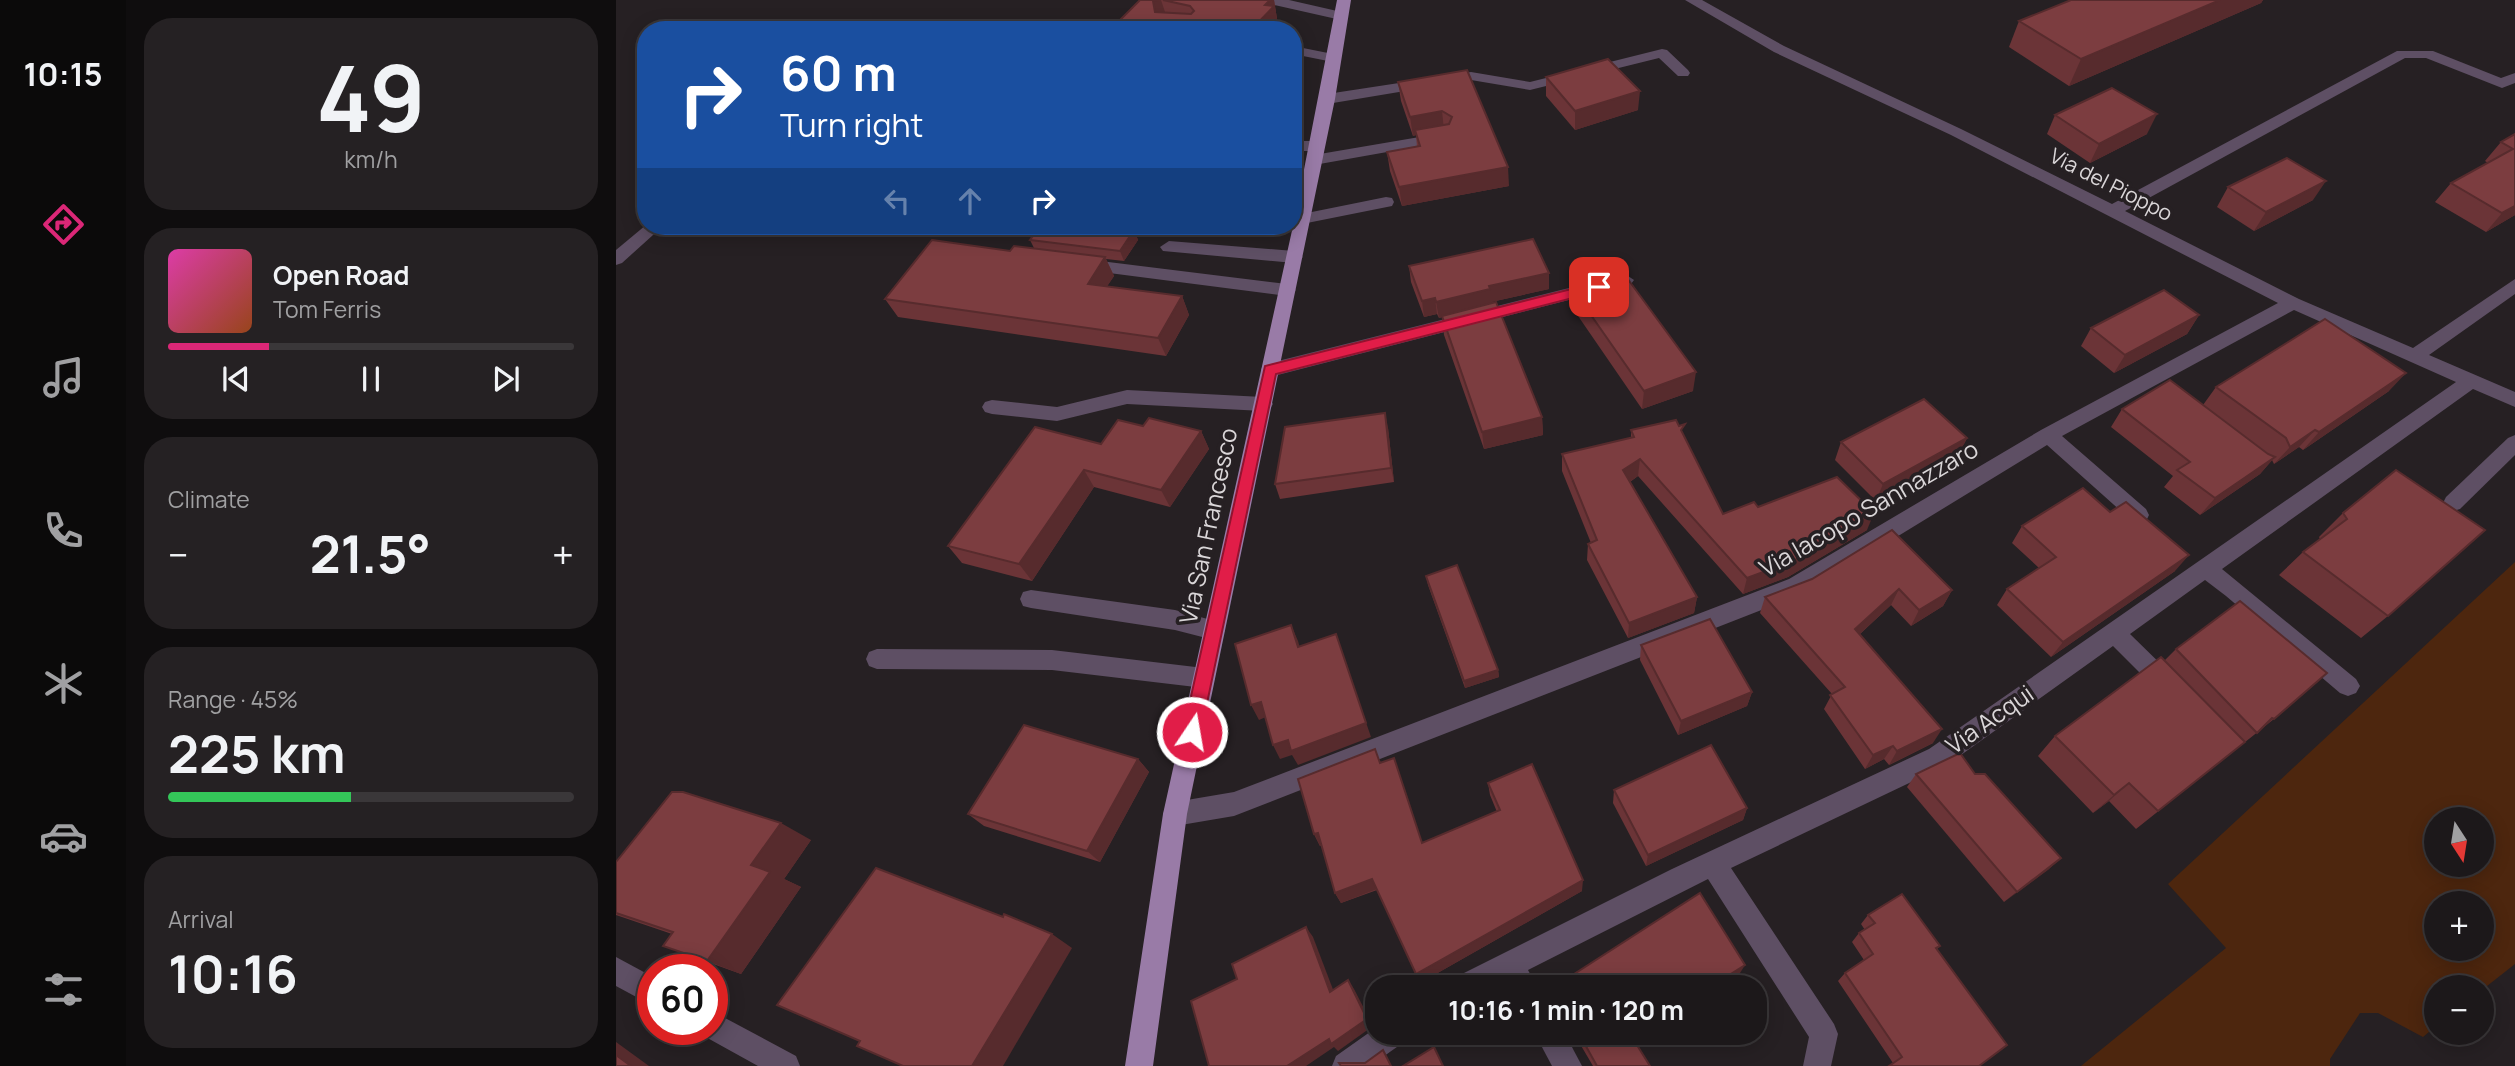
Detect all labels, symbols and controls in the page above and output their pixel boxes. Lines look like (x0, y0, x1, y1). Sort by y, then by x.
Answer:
text: 49 (316, 35, 426, 159)
text: 60 m (780, 39, 897, 106)
icon: right (665, 49, 756, 140)
text: 10:15 (24, 52, 102, 96)
text: Turn right (780, 103, 923, 147)
street label: Via del Pioppo (2045, 141, 2178, 227)
text: km/h (344, 143, 398, 175)
icon: left (878, 182, 916, 220)
icon: ahead (951, 182, 989, 220)
icon: right (1024, 182, 1062, 220)
icon: directions (39, 200, 88, 249)
text: Open Road (273, 257, 409, 293)
pin (1569, 257, 1629, 317)
icon: arrive (1580, 268, 1618, 306)
text: Tom Ferris (273, 293, 381, 325)
icon: music (39, 353, 88, 402)
icon: previous (217, 360, 255, 398)
icon: pause (352, 360, 390, 398)
icon: next (487, 360, 525, 398)
street label: Via San Francesco (1171, 425, 1244, 627)
street label: Via Iacopo Sannazzaro (1753, 432, 1984, 584)
text: Climate (168, 483, 250, 515)
icon: phone (39, 506, 88, 555)
text: 21.5° (310, 518, 431, 589)
text: − (168, 528, 189, 580)
text: + (552, 528, 574, 580)
icon: climate (39, 659, 88, 708)
street label: Via Acqui (1939, 676, 2040, 761)
text: Range · 45% (168, 683, 298, 715)
position arrow (1155, 695, 1229, 769)
text: 225 km (168, 718, 346, 789)
north arrow (2424, 807, 2494, 877)
map controls (2424, 807, 2494, 1045)
icon: car (39, 812, 88, 861)
button: + (2424, 891, 2494, 961)
text: Arrival (168, 903, 234, 935)
text: 10:16 (168, 938, 298, 1009)
speed limit sign: 60 (637, 954, 728, 1045)
icon: filters (39, 965, 88, 1014)
button: − (2424, 975, 2494, 1045)
text: 10:16 · 1 min · 120 m (1448, 992, 1684, 1028)

